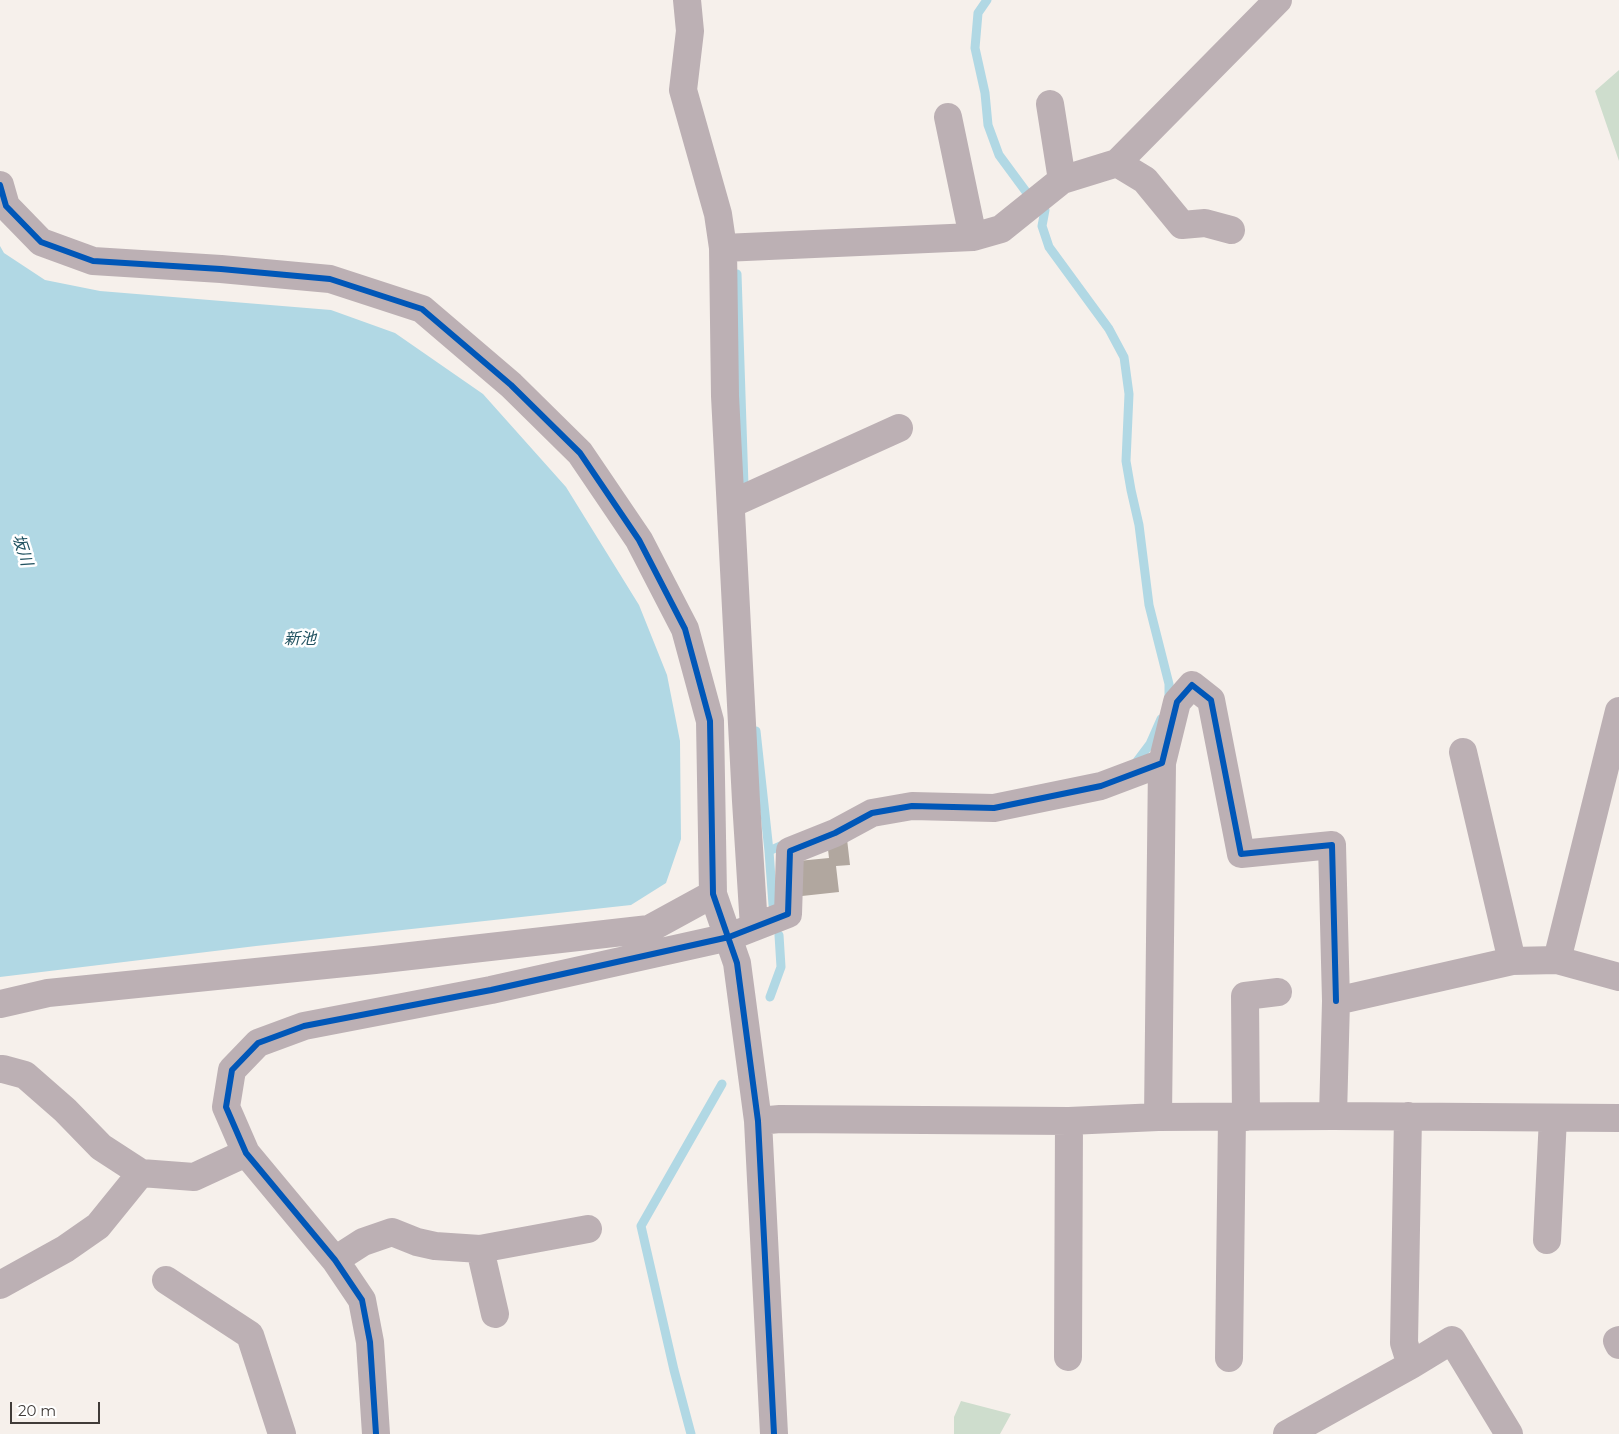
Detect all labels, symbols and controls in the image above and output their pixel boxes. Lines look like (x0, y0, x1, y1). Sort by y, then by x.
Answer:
water label: 坂川 (8, 532, 36, 568)
water label: 新池 (284, 629, 316, 649)
scale bar (12, 1392, 102, 1424)
text: 20 m (18, 1401, 56, 1420)

